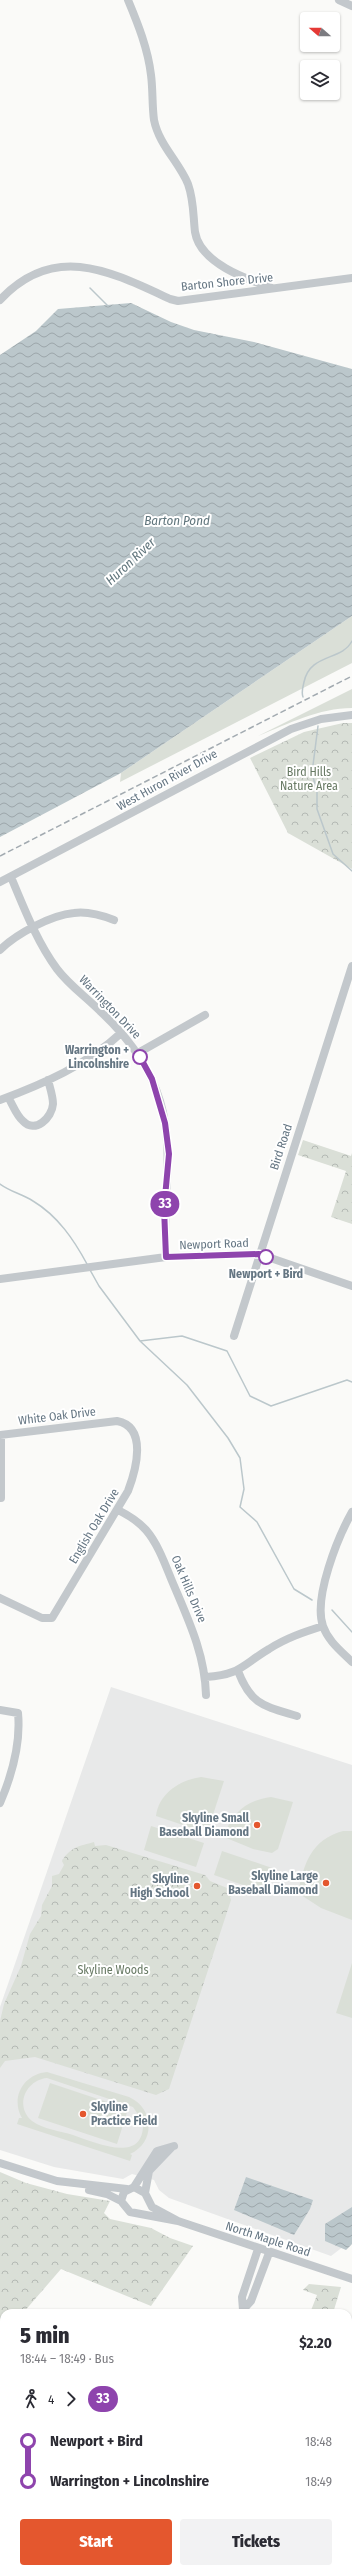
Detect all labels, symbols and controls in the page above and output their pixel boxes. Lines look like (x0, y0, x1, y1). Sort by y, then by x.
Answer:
north arrow (300, 12, 340, 52)
map controls (300, 12, 340, 100)
button: layers (300, 60, 340, 100)
street label: Barton Shore Drive (180, 270, 274, 294)
water label: Barton Pond (144, 513, 210, 528)
water label: Huron River (103, 534, 159, 588)
street label: West Huron River Drive (114, 747, 220, 813)
park label: Bird Hills Nature Area (280, 765, 338, 793)
street label: Warrington Drive (76, 972, 144, 1042)
place label: Warrington + Lincolnshire (65, 1043, 129, 1071)
marker: Warrington + Lincolnshire (132, 1049, 148, 1065)
street label: Bird Road (267, 1122, 295, 1172)
line badge: 33 (147, 1191, 183, 1217)
text: 33 (158, 1195, 172, 1212)
street label: Newport Road (179, 1236, 249, 1252)
marker: Newport + Bird (258, 1249, 274, 1265)
place label: Newport + Bird (229, 1267, 303, 1281)
street label: White Oak Drive (17, 1404, 97, 1428)
street label: English Oak Drive (66, 1486, 122, 1566)
street label: Oak Hills Drive (169, 1553, 209, 1625)
place label: Skyline Small Baseball Diamond (159, 1811, 250, 1839)
marker: Skyline Small Baseball Diamond (252, 1820, 262, 1830)
place label: Skyline Large Baseball Diamond (228, 1869, 318, 1897)
place label: Skyline High School (130, 1872, 190, 1900)
marker: Skyline Large Baseball Diamond (321, 1878, 331, 1888)
marker: Skyline High School (192, 1881, 202, 1891)
park label: Skyline Woods (77, 1963, 149, 1977)
place label: Skyline Practice Field (91, 2100, 157, 2128)
marker: Skyline Practice Field (78, 2109, 88, 2119)
street label: North Maple Road (224, 2219, 312, 2259)
text: 5 min (20, 2322, 69, 2349)
text: $2.20 (299, 2334, 332, 2352)
text: 18:44 – 18:49 · Bus (20, 2351, 114, 2366)
icon: walk (20, 2388, 42, 2410)
icon: forward (60, 2388, 82, 2410)
text: 33 (96, 2390, 110, 2407)
text: 4 (48, 2392, 54, 2407)
text: Newport + Bird (50, 2432, 143, 2450)
text: 18:48 (305, 2434, 332, 2449)
text: Warrington + Lincolnshire (50, 2472, 209, 2490)
text: 18:49 (305, 2474, 332, 2489)
button: Start (20, 2519, 172, 2565)
button: Tickets (180, 2519, 332, 2565)

